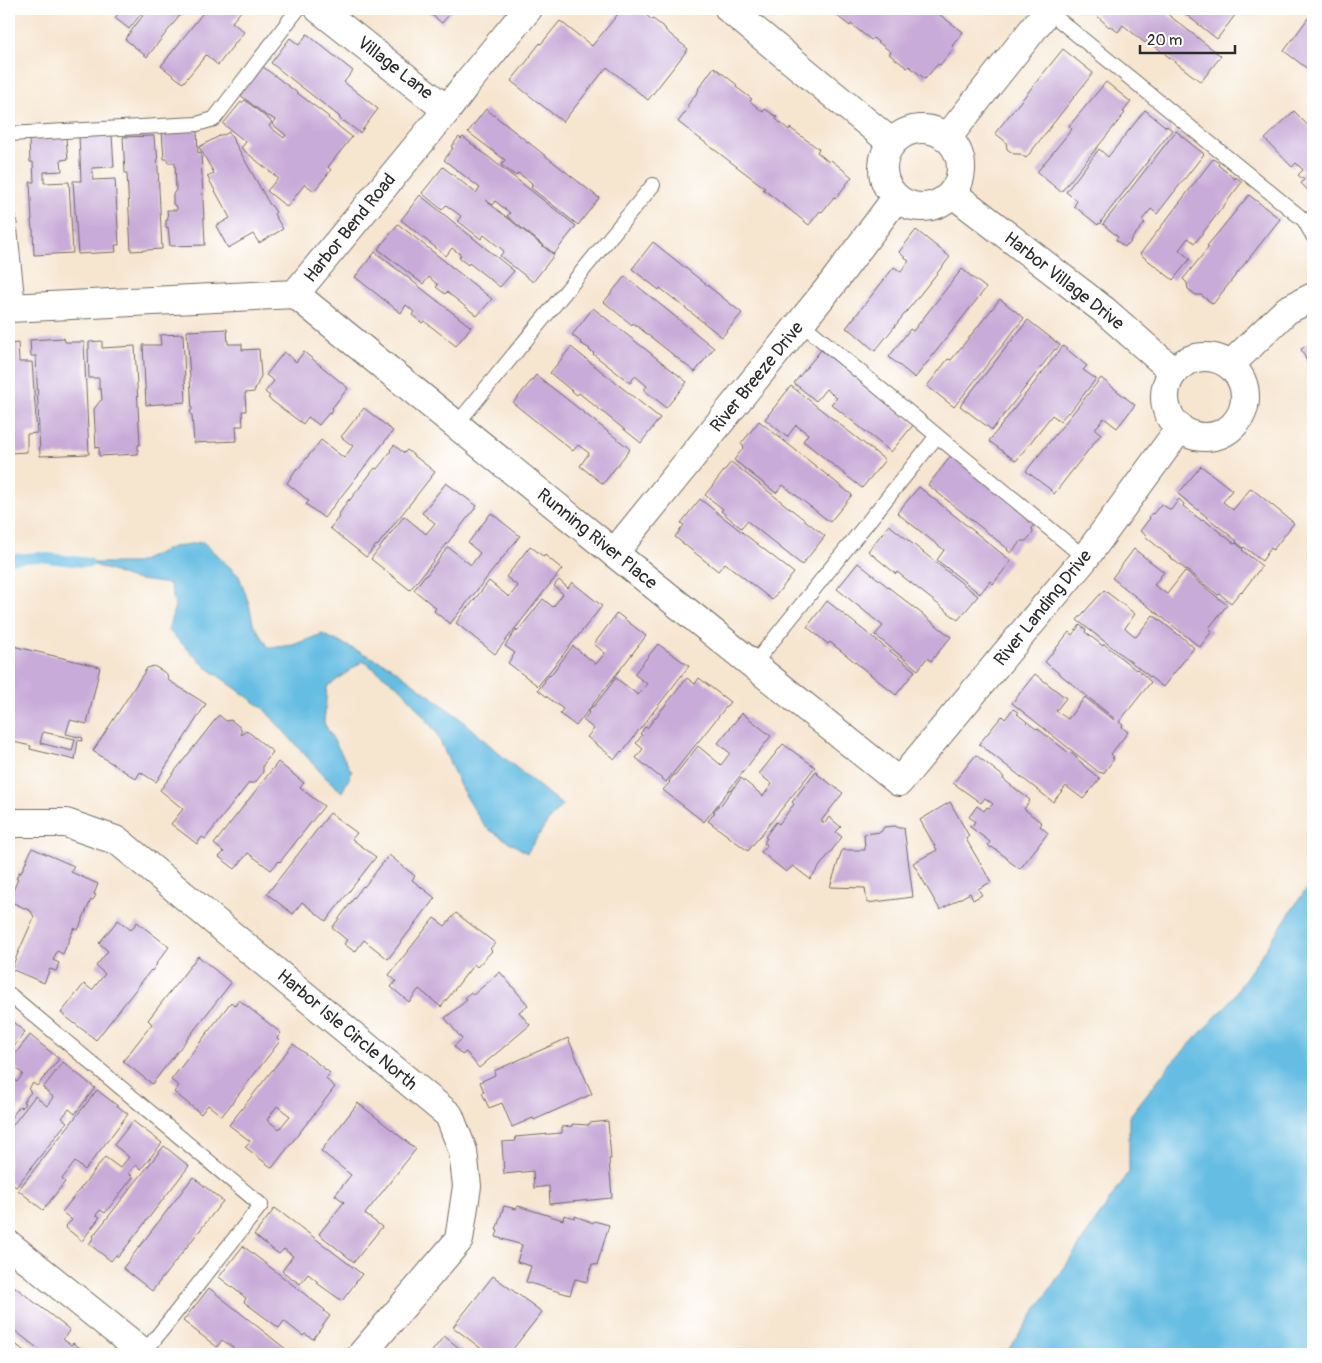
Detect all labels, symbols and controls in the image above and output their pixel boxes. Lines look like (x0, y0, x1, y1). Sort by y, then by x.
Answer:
scale bar (1140, 22, 1234, 54)
street label: Village Lane (353, 31, 438, 105)
text: 20 m (1147, 31, 1182, 50)
street label: Harbor Bend Road (299, 169, 401, 287)
street label: Harbor Village Drive (999, 227, 1129, 335)
street label: River Breeze Drive (705, 317, 809, 437)
street label: Running River Place (532, 483, 662, 595)
street label: River Landing Drive (989, 545, 1097, 671)
street label: Harbor Isle Circle North (272, 965, 422, 1095)

